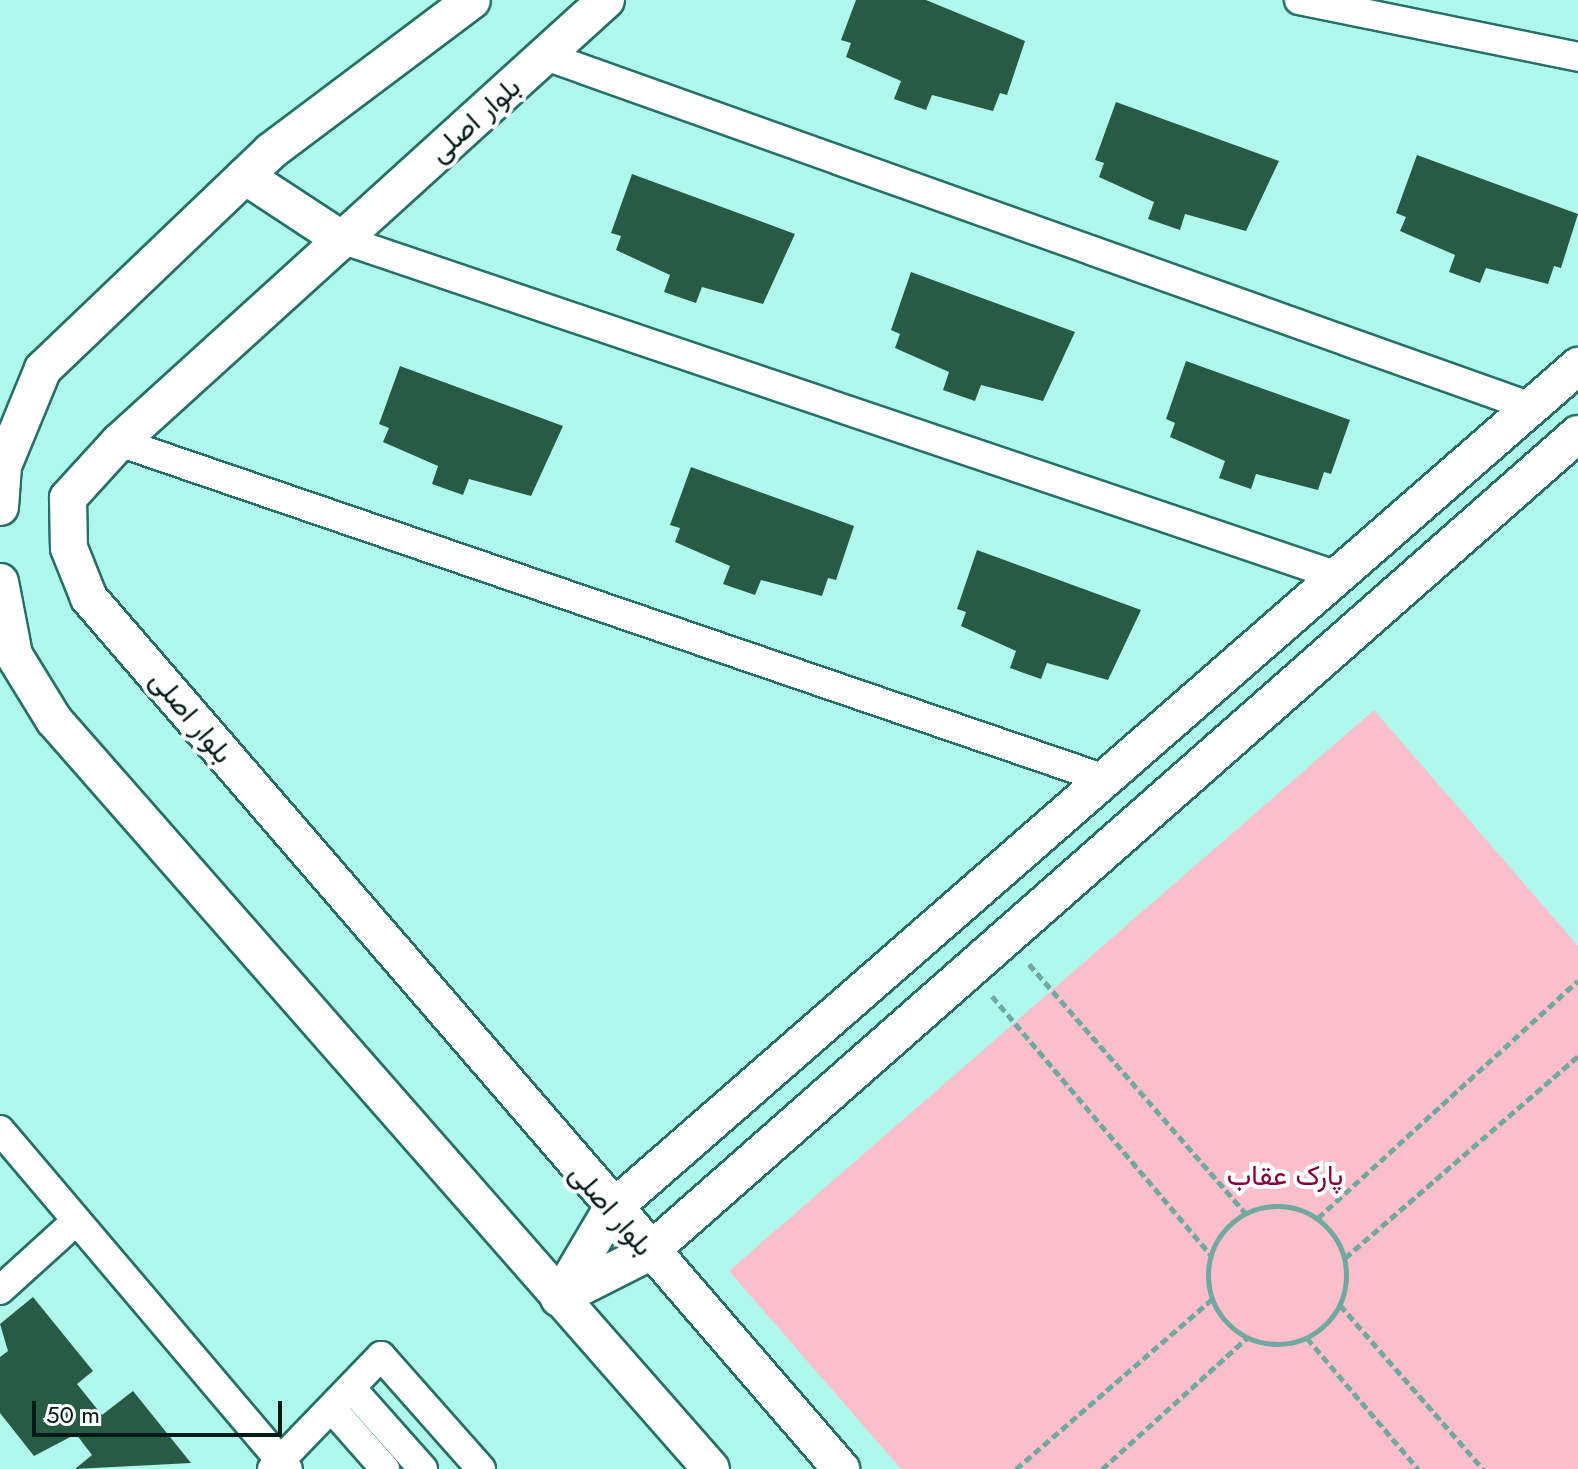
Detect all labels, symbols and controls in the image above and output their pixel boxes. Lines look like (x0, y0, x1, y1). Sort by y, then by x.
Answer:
street label: بلوار اصلی (422, 70, 528, 170)
street label: بلوار اصلی (142, 664, 240, 770)
street label: بلوار اصلی (562, 1157, 660, 1263)
park label: پارک عقاب (1227, 1159, 1343, 1193)
scale bar (36, 1385, 286, 1435)
text: 50 m (46, 1397, 100, 1432)

